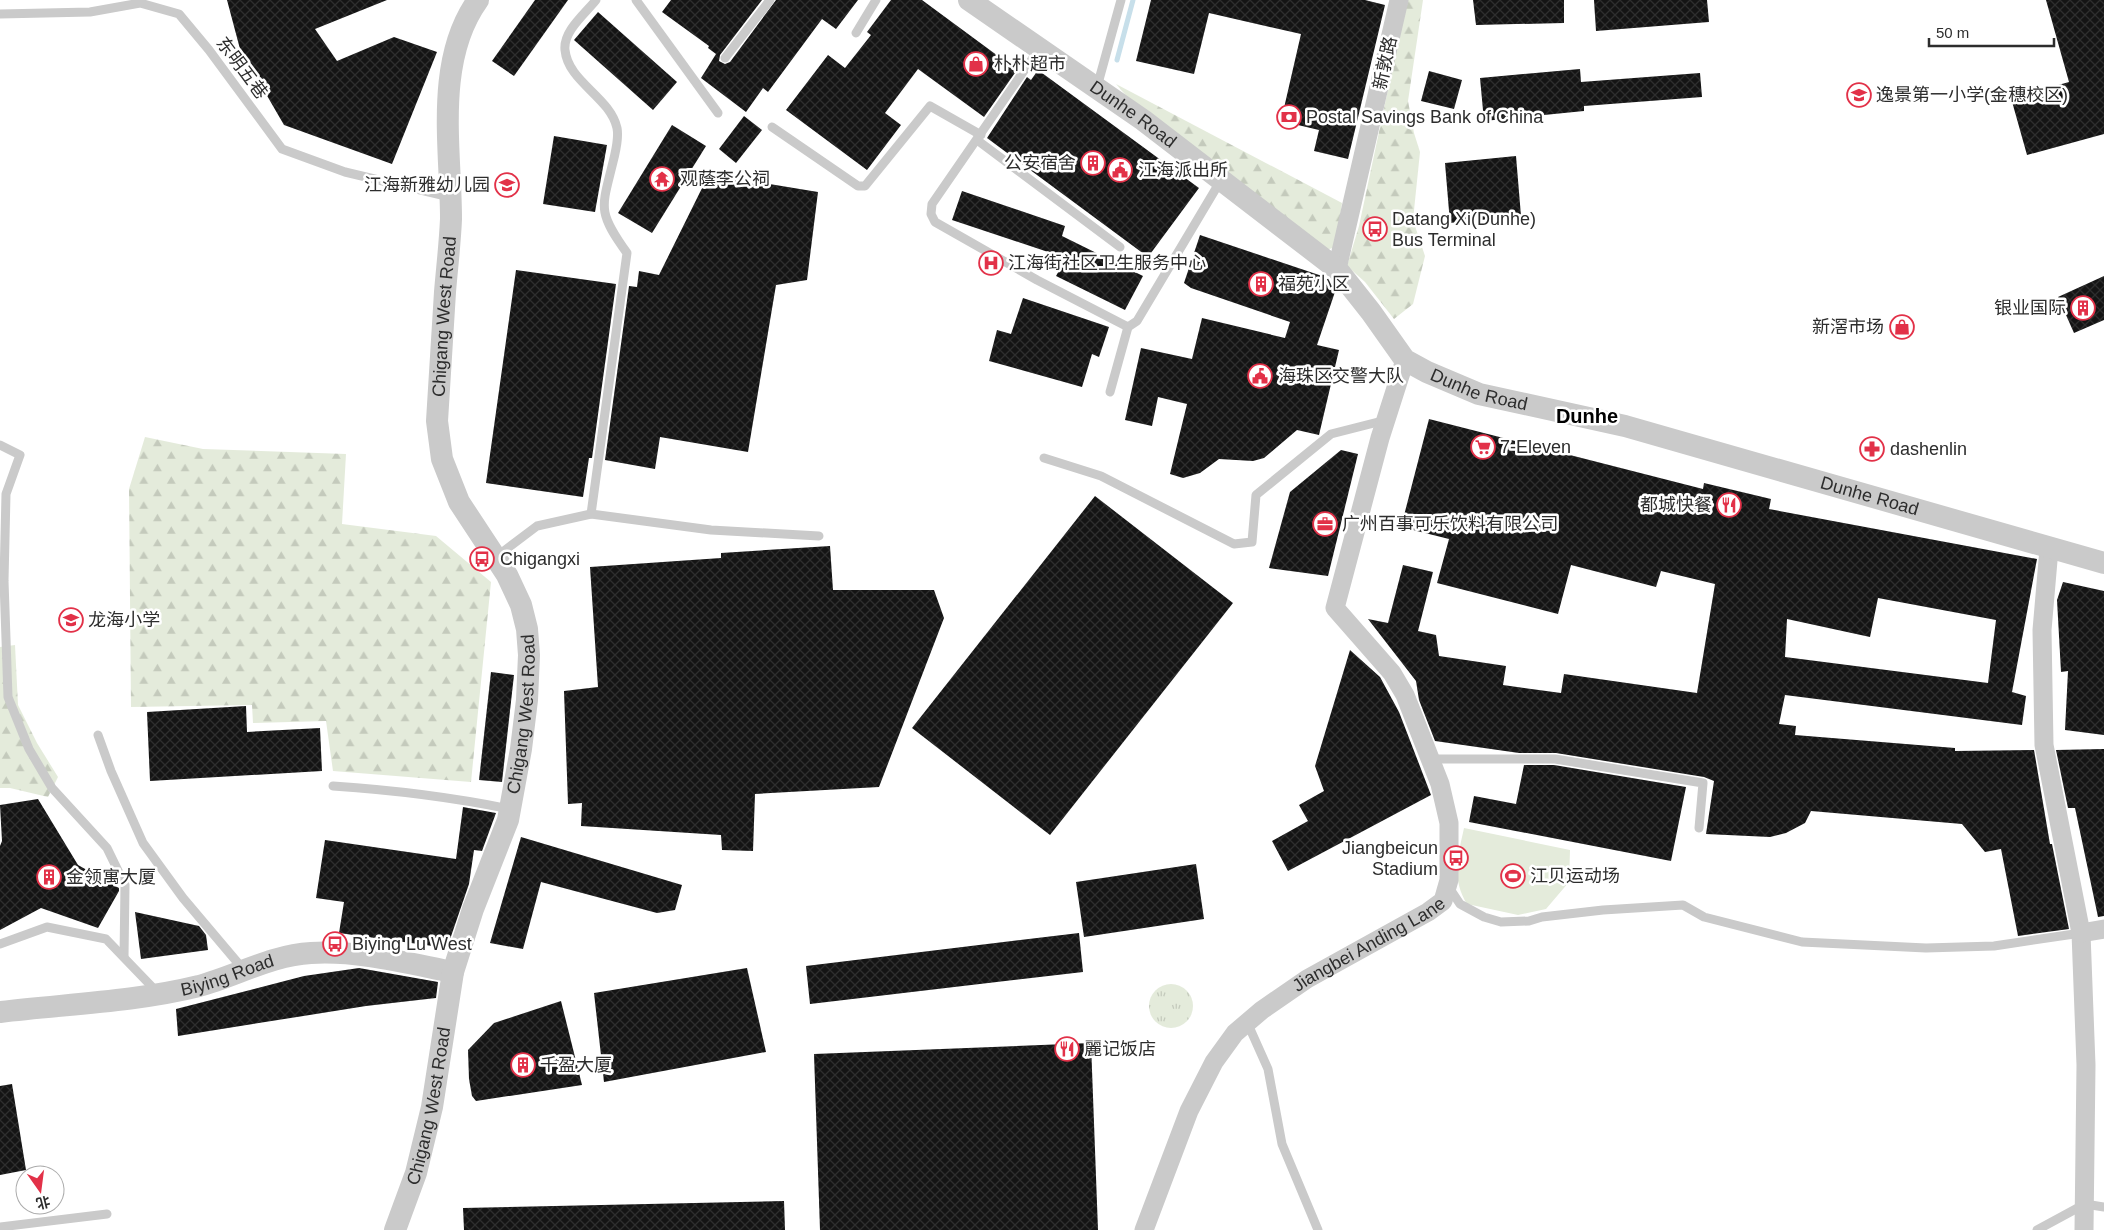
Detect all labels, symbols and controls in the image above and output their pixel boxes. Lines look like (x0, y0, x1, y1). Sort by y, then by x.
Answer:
scale bar (1929, 15, 2054, 47)
text: 50 m (1936, 24, 1969, 41)
street label: 东明五巷 (212, 33, 272, 103)
street label: 新敦路 (1370, 35, 1400, 91)
shop icon: 朴朴超市 (963, 51, 989, 77)
place label: 朴朴超市 (994, 54, 1066, 74)
street label: Dunhe Road (1086, 77, 1180, 152)
school or university icon: 逸景第一小学(金穗校区) (1846, 82, 1872, 108)
place label: 逸景第一小学(金穗校区) (1876, 85, 2068, 105)
bank icon: Postal Savings Bank of China (1276, 104, 1302, 130)
place label: Postal Savings Bank of China (1306, 107, 1544, 127)
building icon: 公安宿舍 (1080, 150, 1106, 176)
place label: 公安宿舍 (1004, 153, 1076, 173)
public building icon: 江海派出所 (1107, 157, 1133, 183)
place label: 江海派出所 (1138, 160, 1228, 180)
temple icon: 观蔭李公祠 (649, 166, 675, 192)
place label: 观蔭李公祠 (680, 169, 770, 189)
school or university icon: 江海新雅幼儿园 (494, 172, 520, 198)
place label: 江海新雅幼儿园 (364, 175, 490, 195)
place label: Datang Xi(Dunhe) Bus Terminal (1392, 209, 1536, 250)
bus stop icon: Datang Xi(Dunhe) Bus Terminal (1362, 216, 1388, 242)
street label: Chigang West Road (429, 236, 460, 398)
hospital icon: 江海街社区卫生服务中心 (978, 250, 1004, 276)
place label: 江海街社区卫生服务中心 (1008, 253, 1206, 273)
building icon: 福苑小区 (1248, 271, 1274, 297)
place label: 福苑小区 (1278, 274, 1350, 294)
building icon: 银业国际 (2070, 295, 2096, 321)
place label: 银业国际 (1994, 298, 2066, 318)
shop icon: 新滘市场 (1889, 314, 1915, 340)
place label: 新滘市场 (1812, 317, 1884, 337)
public building icon: 海珠区交警大队 (1247, 363, 1273, 389)
street label: Dunhe Road (1427, 365, 1529, 414)
place label: 海珠区交警大队 (1278, 366, 1404, 386)
district label: Dunhe (1556, 405, 1618, 427)
supermarket icon: 7-Eleven (1470, 434, 1496, 460)
pharmacy icon: dashenlin (1859, 436, 1885, 462)
place label: 7-Eleven (1500, 437, 1571, 457)
place label: dashenlin (1890, 439, 1967, 459)
street label: Dunhe Road (1818, 472, 1921, 519)
restaurant icon: 都城快餐 (1716, 492, 1742, 518)
place label: 都城快餐 (1640, 495, 1712, 515)
office icon: 广州百事可乐饮料有限公司 (1312, 511, 1338, 537)
place label: 广州百事可乐饮料有限公司 (1342, 514, 1558, 534)
bus stop icon: Chigangxi (469, 546, 495, 572)
place label: Chigangxi (500, 549, 580, 569)
school or university icon: 龙海小学 (58, 607, 84, 633)
place label: 龙海小学 (88, 610, 160, 630)
street label: Chigang West Road (503, 633, 539, 796)
place label: Jiangbeicun Stadium (1342, 838, 1438, 879)
bus stop icon: Jiangbeicun Stadium (1443, 845, 1469, 871)
sports icon: 江贝运动场 (1500, 863, 1526, 889)
building icon: 金领寓大厦 (36, 864, 62, 890)
place label: 江贝运动场 (1530, 866, 1620, 886)
place label: 金领寓大厦 (66, 867, 156, 887)
street label: Jiangbei Anding Lane (1289, 893, 1449, 996)
bus stop icon: Biying Lu West (322, 931, 348, 957)
place label: Biying Lu West (352, 934, 472, 954)
street label: Biying Road (179, 951, 276, 1000)
street label: Chigang West Road (402, 1026, 454, 1188)
restaurant icon: 麗记饭店 (1054, 1036, 1080, 1062)
place label: 麗记饭店 (1084, 1039, 1156, 1059)
building icon: 千盈大厦 (510, 1052, 536, 1078)
place label: 千盈大厦 (540, 1055, 612, 1075)
north arrow (15, 1165, 65, 1215)
text: 北 (34, 1193, 52, 1212)

